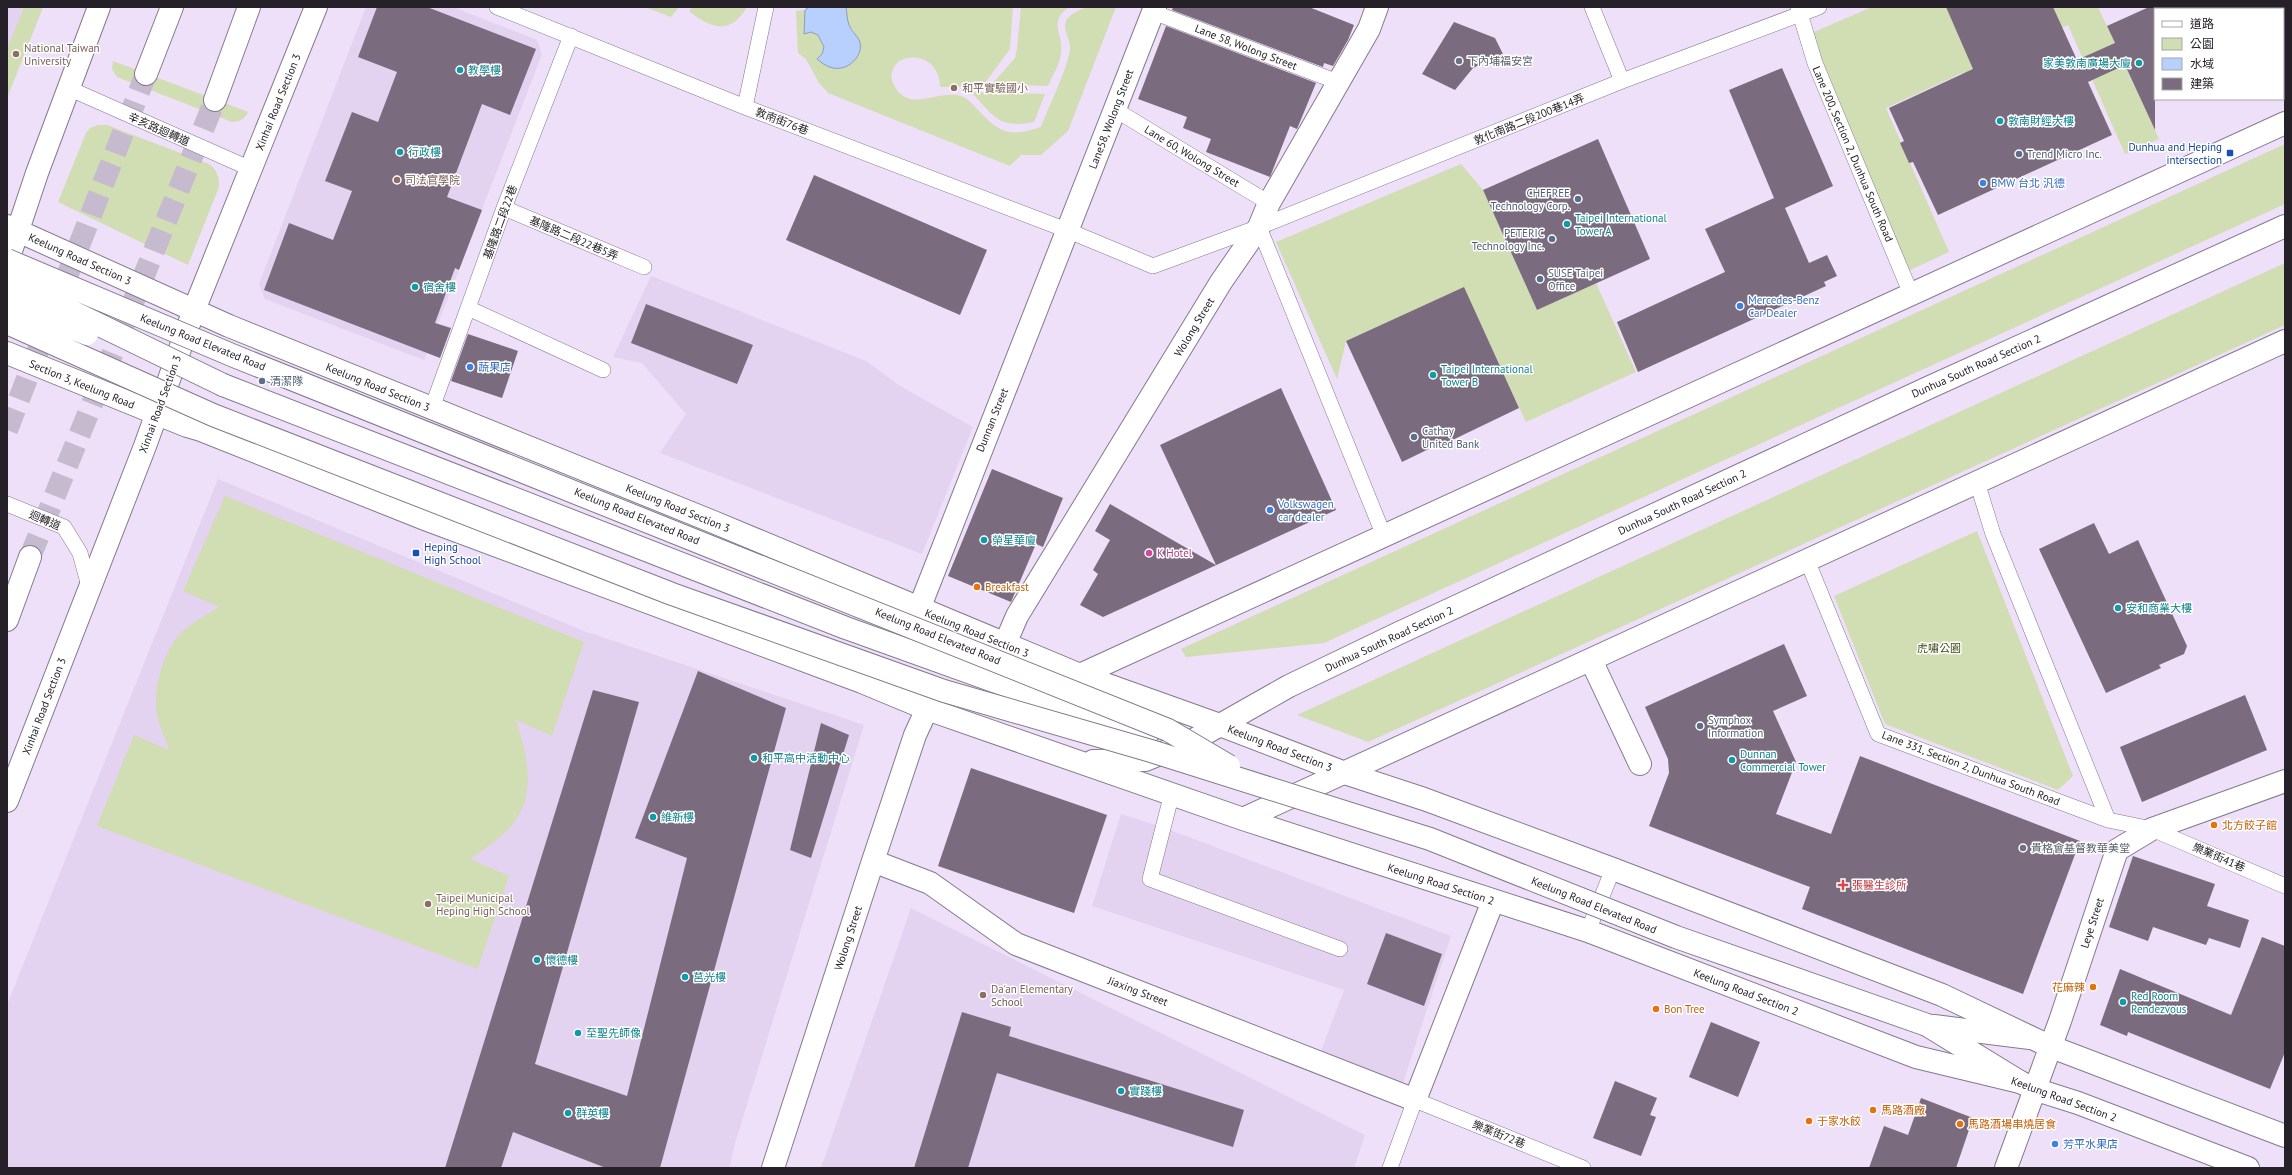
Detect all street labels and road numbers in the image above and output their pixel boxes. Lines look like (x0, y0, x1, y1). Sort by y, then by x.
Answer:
street label: Lane 58, Wolong Street (1193, 21, 1299, 73)
street label: Xinhai Road Section 3 (252, 52, 304, 152)
street label: Lane 200, Section 2, Dunhua South Road (1810, 64, 1896, 244)
street label: Lane58, Wolong Street (1086, 67, 1137, 171)
street label: 敦化南路二段200巷14弄 (1472, 90, 1586, 148)
street label: 敦南街76巷 (753, 104, 811, 138)
street label: 辛亥路迴轉道 (126, 109, 192, 149)
street label: Lane 60, Wolong Street (1142, 122, 1242, 190)
street label: 基隆路二段22巷 (480, 183, 520, 261)
street label: 基隆路二段22巷5弄 (528, 213, 620, 263)
street label: Keelung Road Section 3 (26, 230, 134, 288)
street label: Wolong Street (1171, 295, 1217, 359)
street label: Keelung Road Elevated Road (138, 310, 268, 374)
street label: Dunhua South Road Section 2 (1909, 331, 2043, 401)
street label: Xinhai Road Section 3 (136, 353, 184, 455)
street label: Section 3, Keelung Road (27, 356, 137, 412)
street label: Keelung Road Section 3 (324, 360, 432, 414)
street label: Dunnan Street (973, 386, 1011, 454)
street label: Dunhua South Road Section 2 (1616, 466, 1748, 538)
street label: Keelung Road Section 3 (624, 481, 732, 535)
street label: Keelung Road Elevated Road (572, 484, 702, 548)
street label: 迴轉道 (27, 507, 63, 533)
street label: Dunhua South Road Section 2 (1323, 603, 1455, 675)
street label: Keelung Road Elevated Road (873, 604, 1003, 668)
street label: Keelung Road Section 3 (923, 606, 1031, 660)
street label: Xinhai Road Section 3 (19, 655, 69, 757)
street label: Keelung Road Section 3 (1226, 722, 1334, 774)
street label: Lane 331, Section 2, Dunhua South Road (1880, 728, 2062, 809)
street label: 樂業街41巷 (2190, 840, 2248, 874)
street label: Keelung Road Section 2 (1386, 860, 1496, 908)
street label: Keelung Road Elevated Road (1529, 873, 1659, 937)
street label: Leye Street (2077, 896, 2107, 950)
street label: Wolong Street (831, 904, 865, 972)
street label: Keelung Road Section 2 (1692, 966, 1800, 1018)
street label: Jiaxing Street (1105, 973, 1170, 1009)
street label: Keelung Road Section 2 (2009, 1073, 2119, 1125)
street label: 樂業街72巷 (1470, 1117, 1528, 1151)

